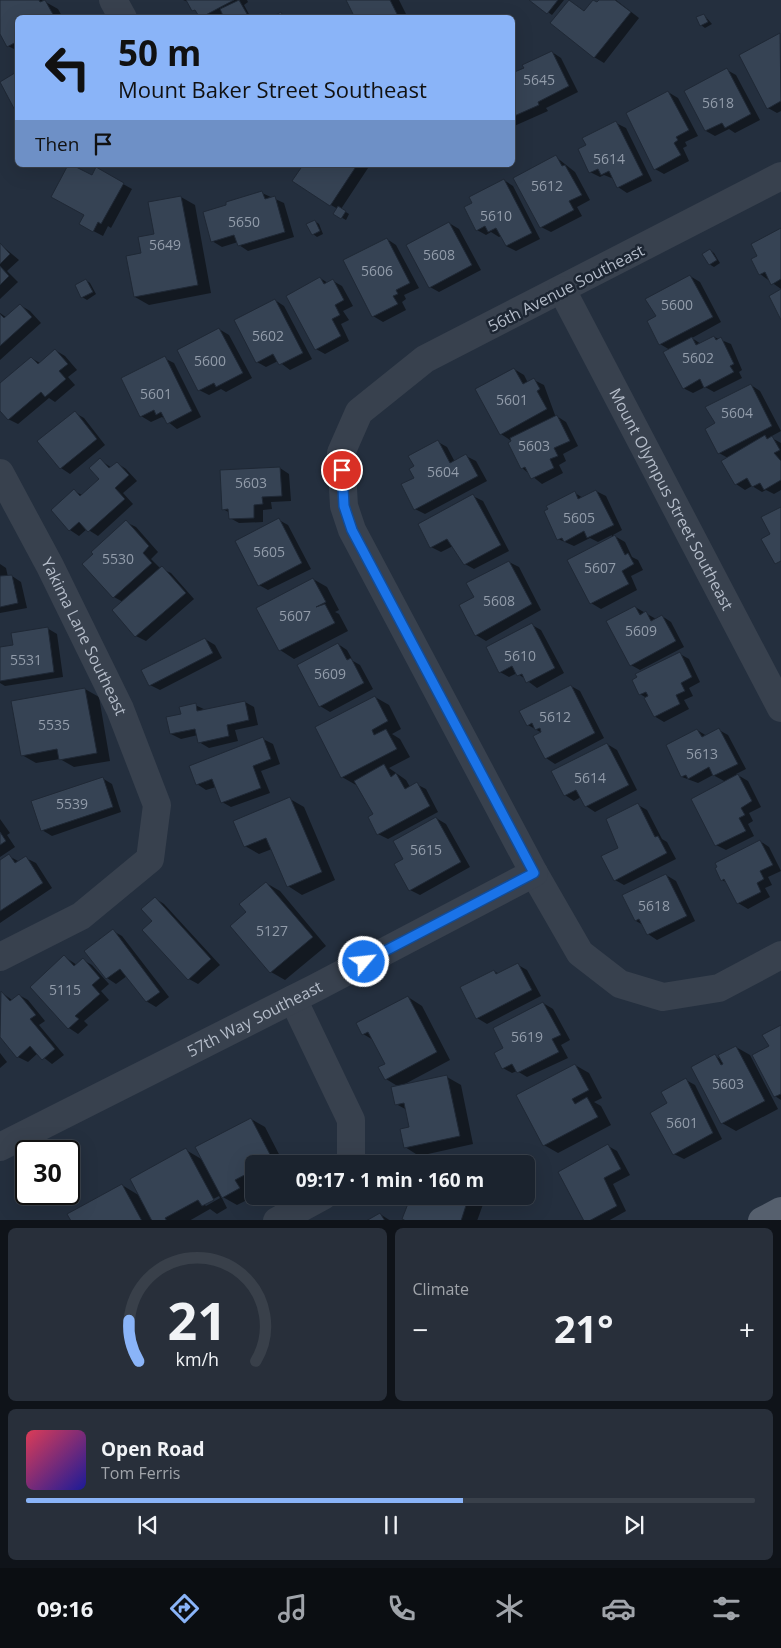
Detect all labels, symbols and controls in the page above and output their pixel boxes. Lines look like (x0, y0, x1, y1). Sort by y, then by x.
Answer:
text: 50 m (118, 29, 201, 76)
icon: left (35, 35, 100, 100)
house number: 5645 (523, 70, 555, 89)
text: Mount Baker Street Southeast (118, 74, 427, 104)
house number: 5618 (702, 93, 734, 112)
icon: arrive (89, 130, 117, 158)
text: Then (35, 131, 79, 157)
house number: 5614 (593, 149, 625, 168)
house number: 5612 (531, 176, 563, 195)
house number: 5610 (480, 206, 512, 225)
house number: 5650 (228, 212, 260, 231)
house number: 5649 (149, 235, 181, 254)
street label: 56th Avenue Southeast (484, 239, 648, 337)
house number: 5608 (423, 245, 455, 264)
house number: 5606 (361, 261, 393, 280)
house number: 5600 (661, 295, 693, 314)
house number: 5602 (252, 326, 284, 345)
house number: 5602 (682, 348, 714, 367)
house number: 5600 (194, 351, 226, 370)
house number: 5601 (140, 384, 172, 403)
street label: Mount Olympus Street Southeast (604, 384, 739, 614)
house number: 5601 (496, 390, 528, 409)
house number: 5604 (721, 403, 753, 422)
house number: 5603 (518, 436, 550, 455)
pin (321, 449, 363, 491)
icon: arrive (328, 456, 356, 484)
house number: 5604 (427, 462, 459, 481)
house number: 5603 (235, 473, 267, 492)
house number: 5605 (563, 508, 595, 527)
house number: 5605 (253, 542, 285, 561)
house number: 5530 (102, 549, 134, 568)
street label: Yakima Lane Southeast (36, 554, 132, 719)
house number: 5607 (584, 558, 616, 577)
house number: 5608 (483, 591, 515, 610)
house number: 5607 (279, 606, 311, 625)
house number: 5609 (625, 621, 657, 640)
house number: 5610 (504, 646, 536, 665)
house number: 5531 (10, 650, 42, 669)
house number: 5609 (314, 664, 346, 683)
house number: 5612 (539, 707, 571, 726)
house number: 5535 (38, 715, 70, 734)
house number: 5613 (686, 744, 718, 763)
house number: 5614 (574, 768, 606, 787)
house number: 5539 (56, 794, 88, 813)
house number: 5615 (410, 840, 442, 859)
house number: 5618 (638, 896, 670, 915)
house number: 5127 (256, 921, 288, 940)
position arrow (337, 935, 389, 987)
street label: 57th Way Southeast (183, 975, 326, 1062)
house number: 5115 (49, 980, 81, 999)
house number: 5619 (511, 1027, 543, 1046)
house number: 5603 (712, 1074, 744, 1093)
house number: 5601 (666, 1113, 698, 1132)
speed limit sign: 30 (15, 1140, 80, 1205)
text: 09:17 · 1 min · 160 m (296, 1167, 484, 1193)
text: Climate (413, 1278, 469, 1300)
text: 21 (168, 1284, 227, 1355)
text: 21° (554, 1302, 614, 1354)
text: − (413, 1310, 429, 1348)
text: + (739, 1310, 755, 1348)
text: km/h (176, 1347, 219, 1371)
text: Open Road (101, 1436, 205, 1462)
text: Tom Ferris (101, 1462, 180, 1484)
icon: previous (134, 1511, 162, 1539)
icon: pause (377, 1511, 405, 1539)
icon: next (620, 1511, 648, 1539)
icon: directions (167, 1591, 202, 1626)
icon: music (275, 1591, 310, 1626)
icon: phone (384, 1591, 419, 1626)
icon: climate (492, 1591, 527, 1626)
icon: car (601, 1591, 636, 1626)
icon: filters (709, 1591, 744, 1626)
text: 09:16 (37, 1593, 93, 1623)

